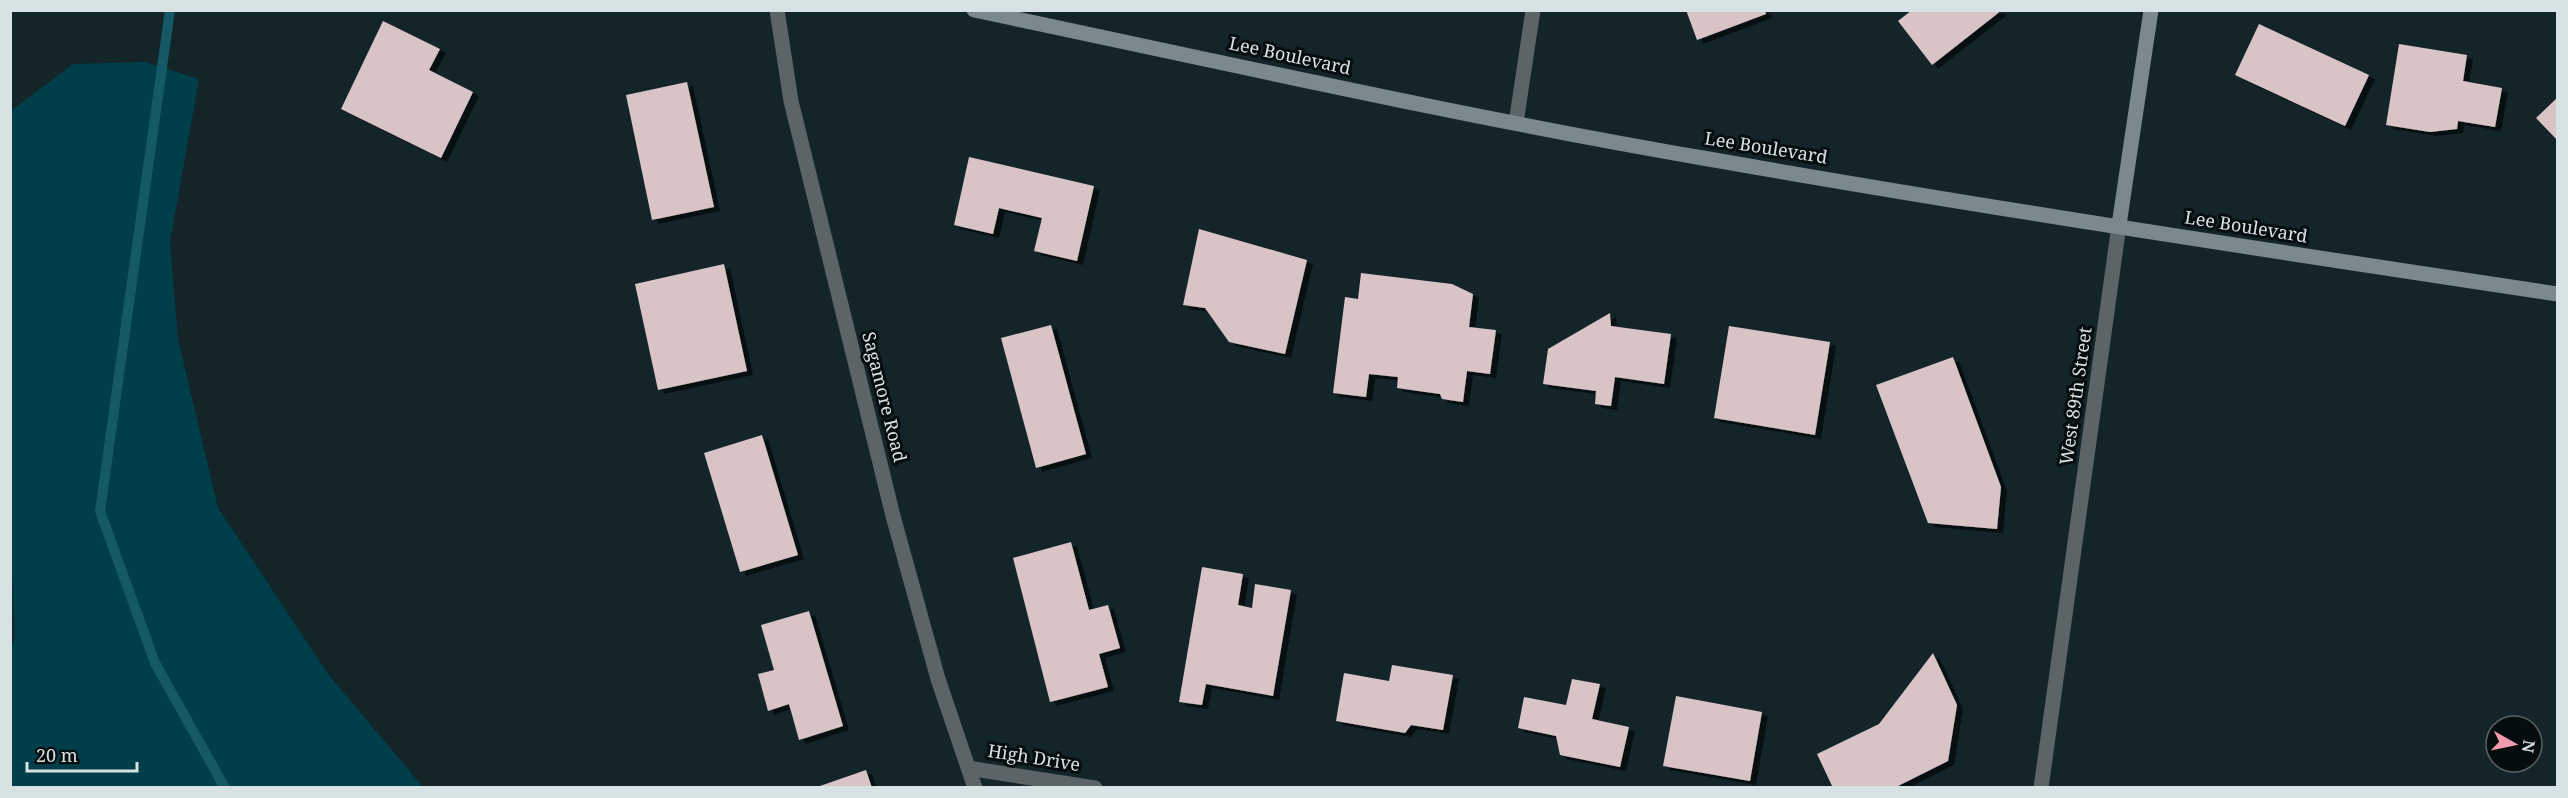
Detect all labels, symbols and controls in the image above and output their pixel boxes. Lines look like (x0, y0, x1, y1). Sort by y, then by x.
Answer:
street label: Lee Boulevard (1227, 30, 1353, 80)
street label: Lee Boulevard (1703, 125, 1829, 169)
street label: Lee Boulevard (2183, 204, 2309, 248)
street label: West 89th Street (2053, 325, 2097, 467)
street label: Sagamore Road (857, 329, 913, 464)
north arrow (2484, 714, 2544, 774)
scale bar (27, 735, 136, 773)
street label: High Drive (986, 738, 1082, 776)
text: N (2517, 738, 2541, 755)
text: 20 m (36, 743, 78, 767)

